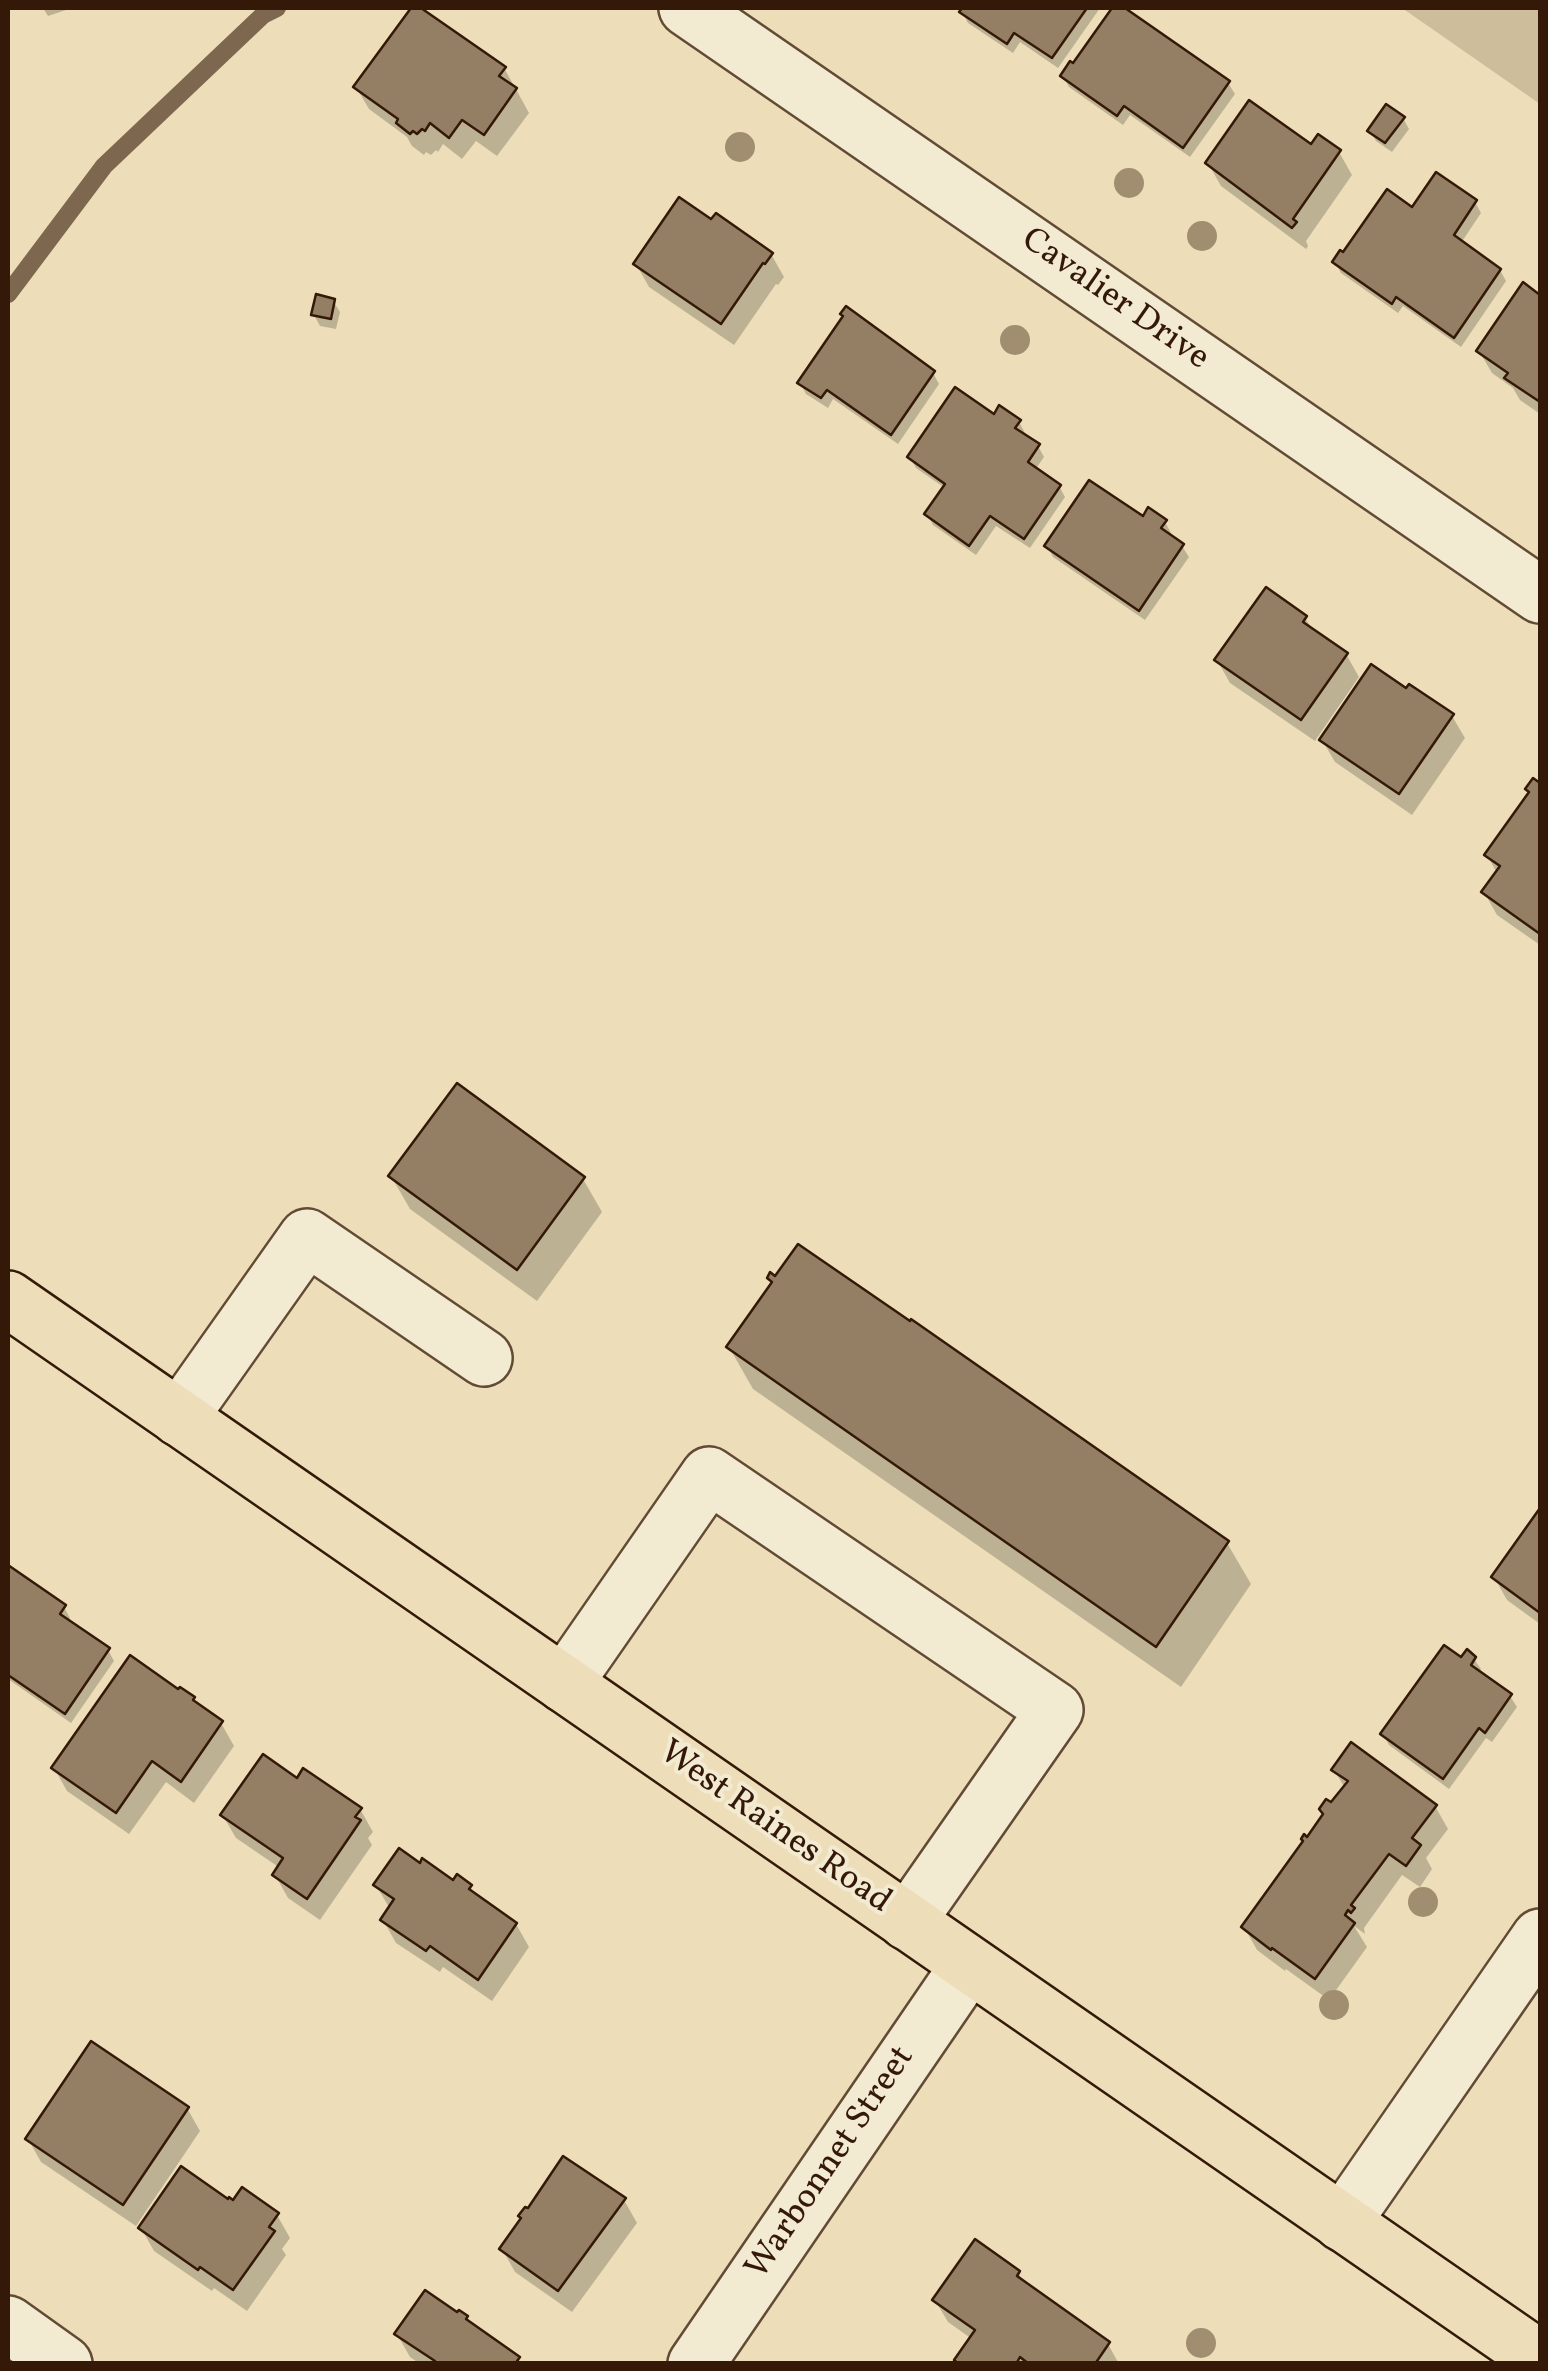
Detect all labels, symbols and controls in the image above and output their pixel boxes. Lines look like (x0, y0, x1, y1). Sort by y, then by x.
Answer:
street label: Cavalier Drive (1012, 221, 1216, 381)
street label: West Raines Road (650, 1733, 898, 1925)
street label: Warbonnet Street (739, 2040, 925, 2288)

